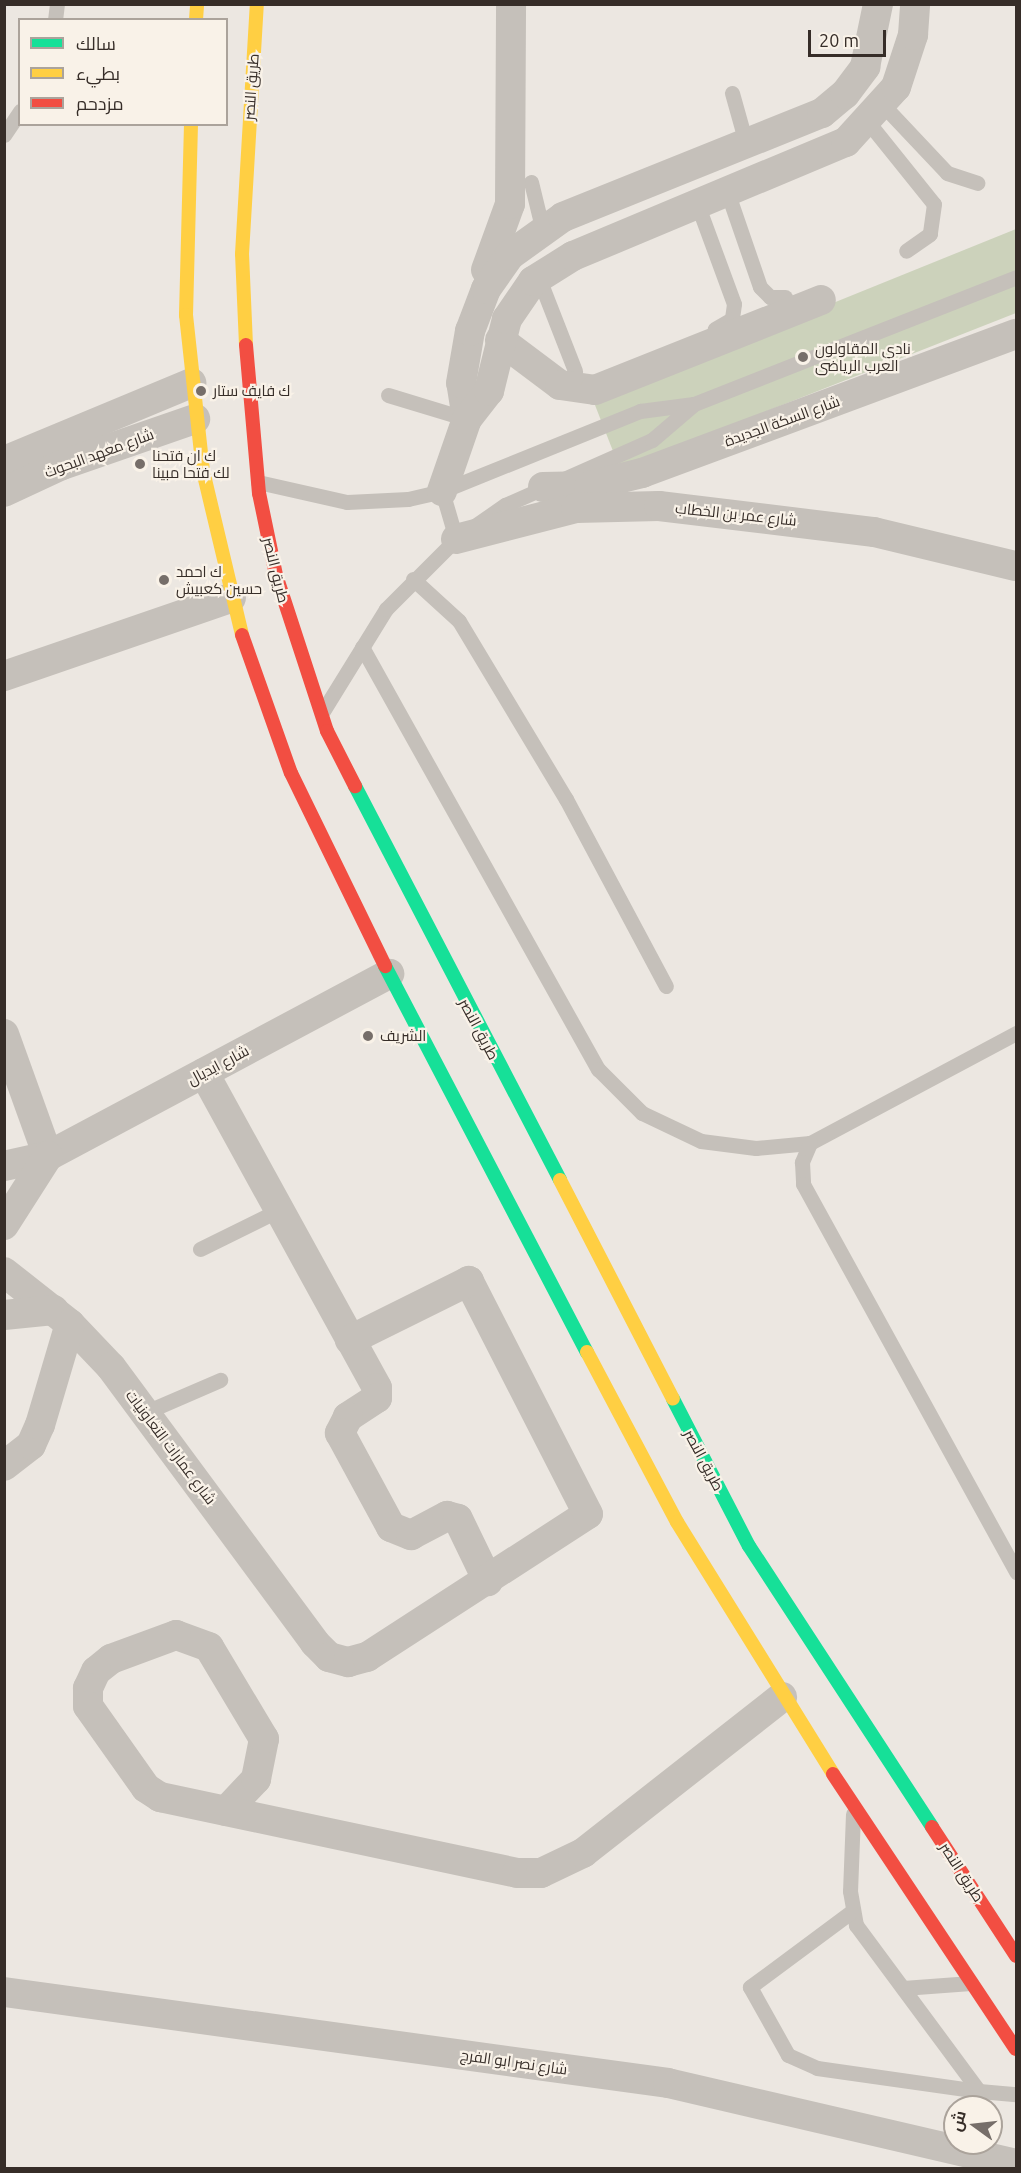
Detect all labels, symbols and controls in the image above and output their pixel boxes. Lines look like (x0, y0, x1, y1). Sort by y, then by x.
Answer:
legend (18, 18, 228, 126)
scale bar (811, 18, 889, 56)
text: 20 m (819, 30, 859, 50)
text: سالك (76, 33, 116, 53)
street label: طريق النصر (240, 53, 262, 121)
text: بطيء (76, 63, 120, 83)
text: مزدحم (76, 93, 124, 113)
place label: نادى المقاولون العرب الرياضى (815, 339, 911, 374)
marker: نادى المقاولون العرب الرياضى (796, 350, 810, 364)
place label: ك فايف ستار (213, 382, 290, 400)
marker: ك فايف ستار (194, 384, 208, 398)
street label: شارع السكة الجديدة (722, 392, 842, 450)
street label: شارع معهد البحوث (42, 425, 156, 481)
place label: ك ان فتحنا لك فتحا مبينا (152, 446, 230, 481)
marker: ك ان فتحنا لك فتحا مبينا (133, 457, 147, 471)
street label: شارع عمر بن الخطاب (674, 499, 798, 529)
street label: طريق النصر (259, 535, 293, 605)
place label: ك احمد حسين كعبيش (176, 562, 262, 597)
marker: ك احمد حسين كعبيش (157, 573, 171, 587)
street label: طريق النصر (455, 995, 503, 1063)
place label: الشريف (380, 1027, 426, 1045)
marker: الشريف (361, 1029, 375, 1043)
street label: شارع ايديال (184, 1041, 252, 1089)
street label: شارع عمارات التعاونيات (122, 1386, 220, 1508)
street label: طريق النصر (680, 1426, 728, 1494)
street label: طريق النصر (936, 1839, 988, 1905)
street label: شارع نصر ابو الفرج (459, 2046, 569, 2078)
north arrow (943, 2095, 1003, 2155)
text: ش (946, 2109, 969, 2133)

